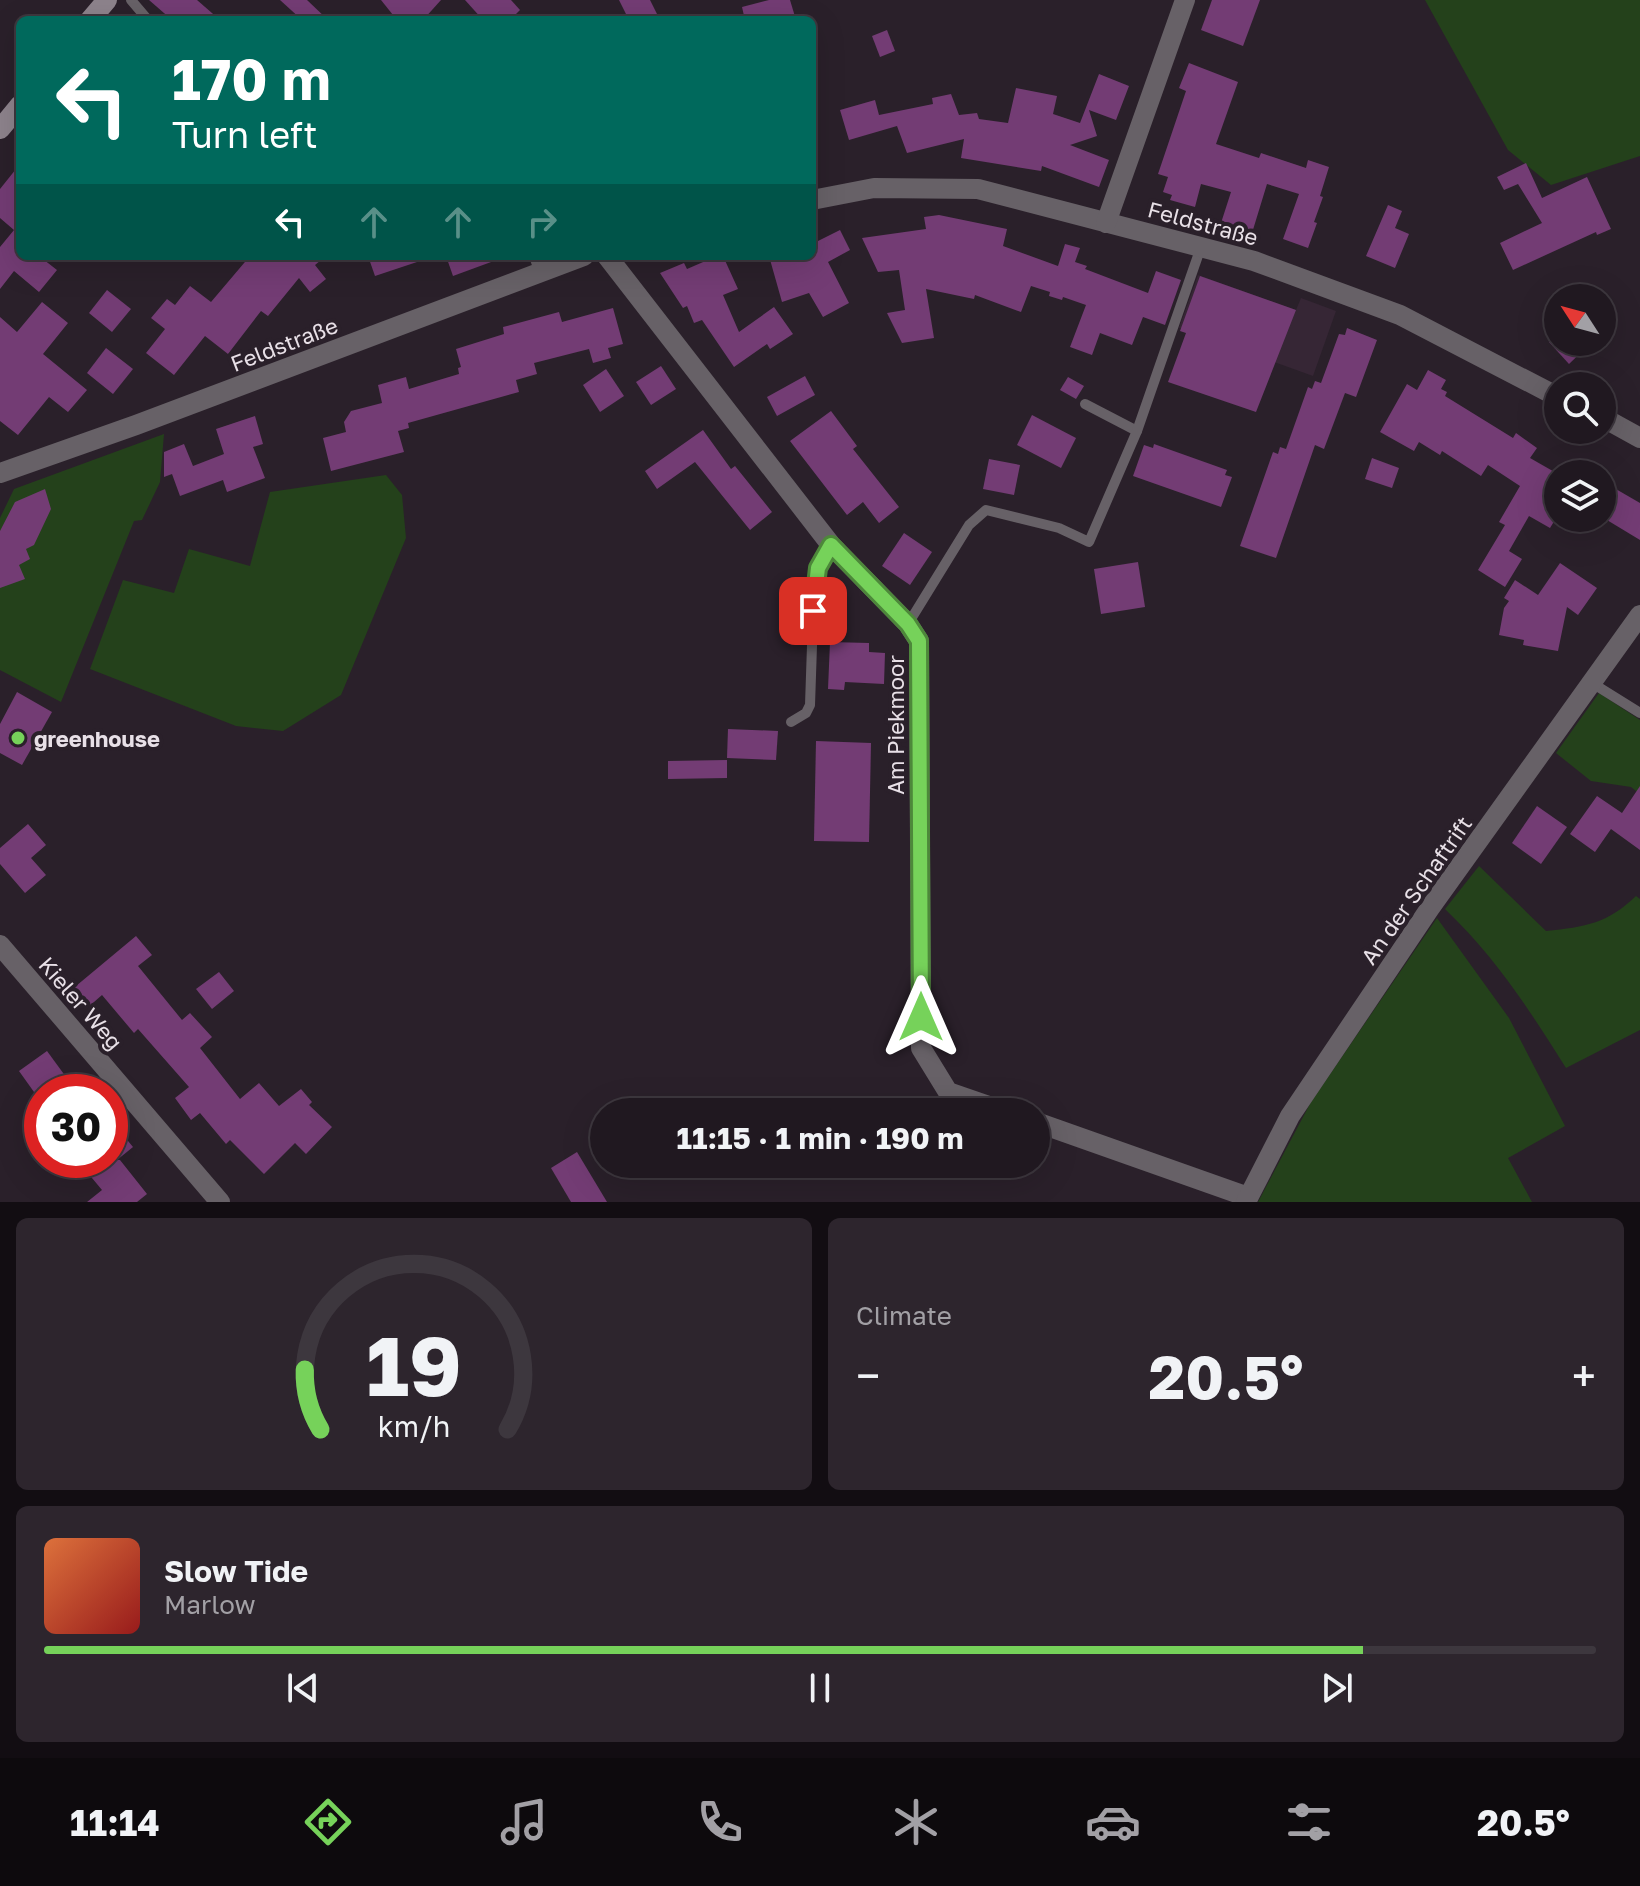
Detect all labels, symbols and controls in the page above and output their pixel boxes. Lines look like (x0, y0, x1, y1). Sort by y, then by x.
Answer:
text: 170 m (172, 45, 331, 112)
icon: left (40, 48, 144, 152)
text: Turn left (172, 113, 318, 156)
street label: Feldstraße (1145, 195, 1261, 251)
icon: left (268, 200, 312, 244)
icon: ahead (352, 200, 396, 244)
icon: ahead (436, 200, 480, 244)
icon: right (520, 200, 564, 244)
north arrow (1544, 284, 1616, 356)
map controls (1544, 284, 1616, 532)
street label: Feldstraße (227, 311, 341, 377)
button: search (1544, 372, 1616, 444)
button: layers (1544, 460, 1616, 532)
pin (779, 577, 847, 645)
icon: arrive (791, 589, 835, 633)
street label: Am Piekmoor (882, 655, 909, 795)
place label: greenhouse (34, 725, 160, 752)
marker: greenhouse (9, 729, 27, 747)
street label: An der Schaftrift (1355, 811, 1477, 969)
street label: Kieler Weg (33, 951, 129, 1055)
position arrow (879, 975, 963, 1059)
speed limit sign: 30 (24, 1074, 128, 1178)
text: 11:15 · 1 min · 190 m (677, 1120, 963, 1156)
text: Climate (856, 1300, 952, 1331)
text: 19 (366, 1314, 462, 1414)
text: 20.5° (1149, 1340, 1303, 1412)
text: − (856, 1349, 880, 1402)
text: + (1572, 1349, 1596, 1402)
text: km/h (378, 1409, 450, 1443)
text: Slow Tide (164, 1553, 308, 1589)
text: Marlow (164, 1589, 256, 1620)
icon: previous (281, 1666, 325, 1710)
icon: pause (798, 1666, 842, 1710)
icon: next (1315, 1666, 1359, 1710)
icon: directions (300, 1794, 356, 1850)
icon: music (496, 1794, 552, 1850)
icon: phone (692, 1794, 748, 1850)
icon: climate (888, 1794, 944, 1850)
icon: car (1085, 1794, 1141, 1850)
icon: filters (1281, 1794, 1337, 1850)
text: 11:14 (70, 1801, 160, 1844)
text: 20.5° (1477, 1801, 1570, 1844)

